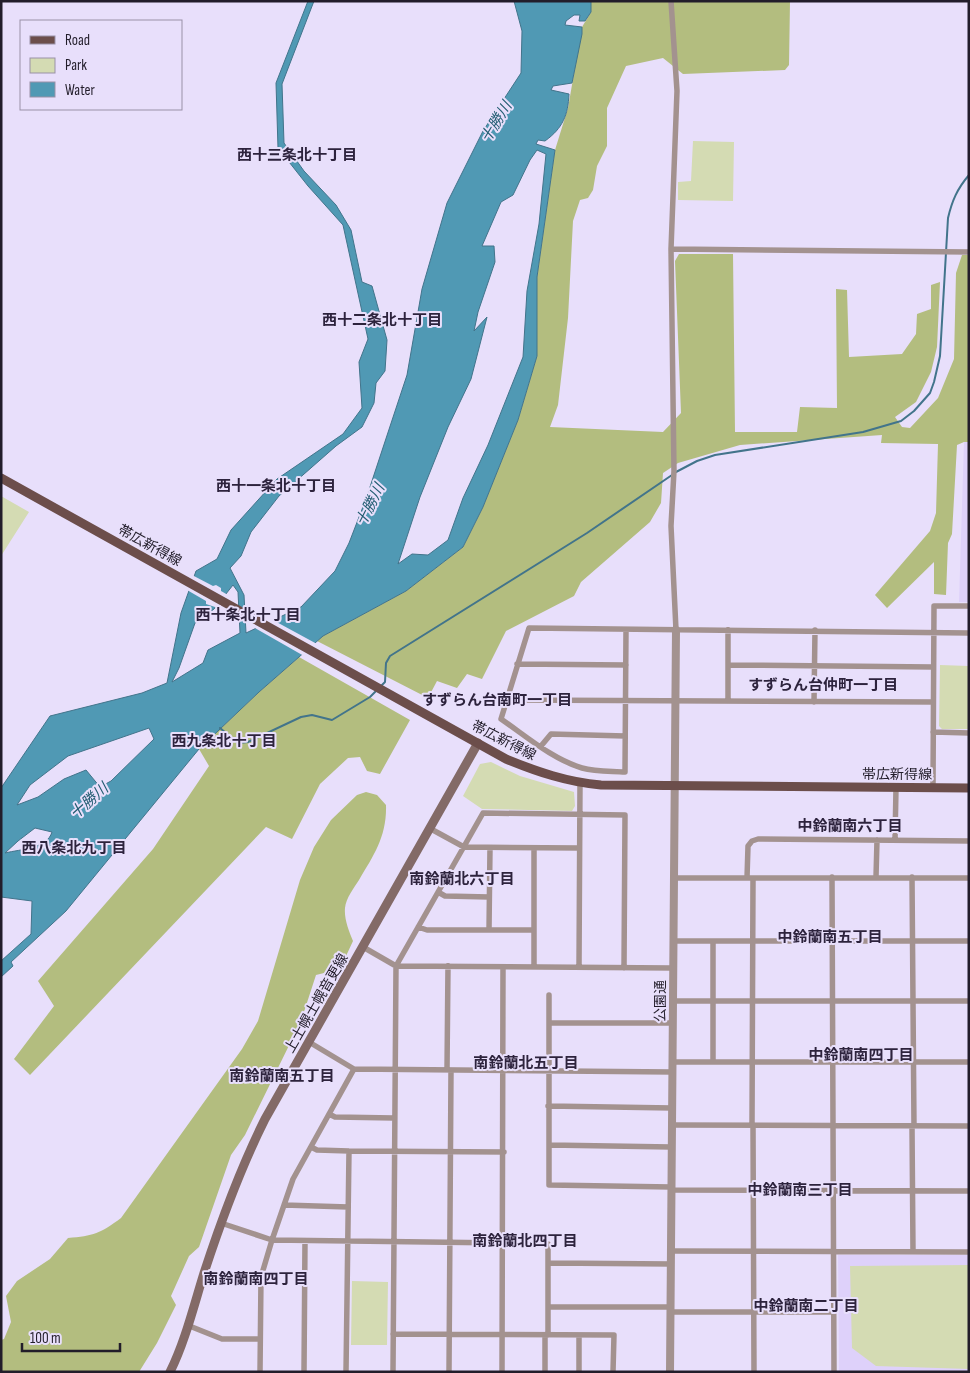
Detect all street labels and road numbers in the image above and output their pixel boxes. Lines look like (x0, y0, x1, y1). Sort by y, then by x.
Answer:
street label: 帯広新得線 (115, 521, 184, 570)
street label: 帯広新得線 (469, 717, 539, 764)
street label: 帯広新得線 (862, 766, 932, 783)
street label: 上士幌士幌音更線 (281, 951, 352, 1056)
street label: 公園通 (652, 980, 669, 1022)

